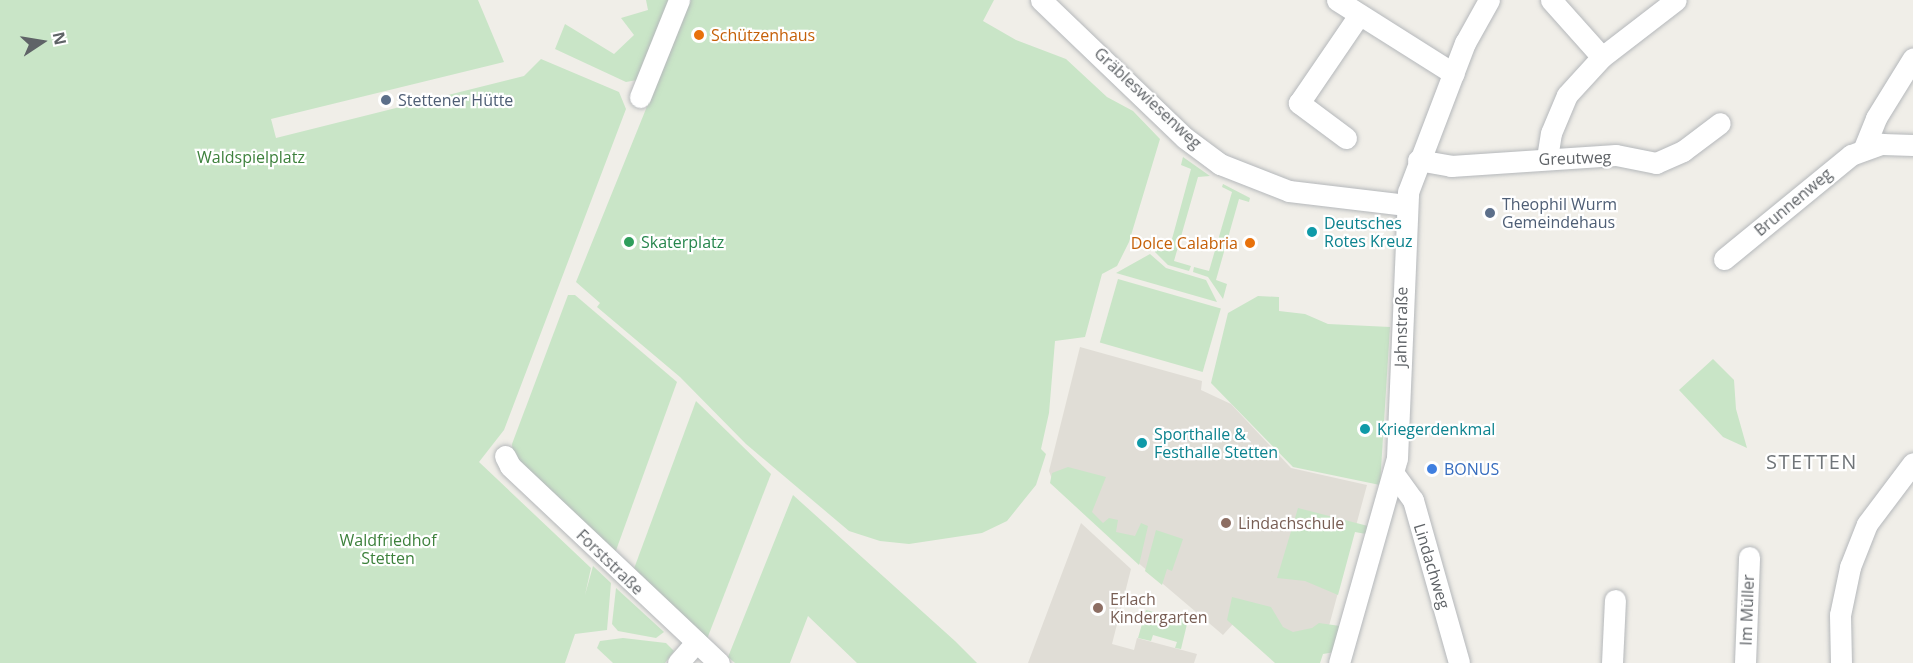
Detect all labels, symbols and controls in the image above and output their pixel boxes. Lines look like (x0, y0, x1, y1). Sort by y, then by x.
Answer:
north arrow (12, 12, 72, 72)
place label: Schützenhaus (711, 25, 815, 45)
marker: Schützenhaus (692, 28, 706, 42)
text: N (47, 30, 72, 47)
street label: Gräbleswiesenweg (1090, 43, 1206, 153)
place label: Stettener Hütte (398, 90, 513, 110)
marker: Stettener Hütte (379, 93, 393, 107)
park label: Waldspielplatz (197, 147, 305, 167)
street label: Greutweg (1538, 147, 1612, 169)
street label: Brunnenweg (1750, 164, 1836, 240)
place label: Theophil Wurm Gemeindehaus (1502, 194, 1617, 232)
marker: Theophil Wurm Gemeindehaus (1483, 206, 1497, 220)
place label: Deutsches Rotes Kreuz (1324, 213, 1413, 251)
marker: Deutsches Rotes Kreuz (1305, 225, 1319, 239)
place label: Skaterplatz (641, 232, 724, 252)
place label: Dolce Calabria (1131, 233, 1238, 253)
marker: Skaterplatz (622, 235, 636, 249)
marker: Dolce Calabria (1243, 236, 1257, 250)
street label: Jahnstraße (1391, 287, 1411, 367)
place label: Kriegerdenkmal (1377, 419, 1495, 439)
marker: Kriegerdenkmal (1358, 422, 1372, 436)
place label: Sporthalle & Festhalle Stetten (1154, 424, 1278, 462)
marker: Sporthalle & Festhalle Stetten (1135, 436, 1149, 450)
district label: STETTEN (1766, 449, 1858, 473)
place label: BONUS (1444, 459, 1499, 479)
marker: BONUS (1425, 462, 1439, 476)
place label: Lindachschule (1238, 513, 1344, 533)
marker: Lindachschule (1219, 516, 1233, 530)
street label: Lindachweg (1410, 521, 1454, 611)
street label: Forststraße (573, 525, 647, 599)
park label: Waldfriedhof Stetten (339, 530, 437, 568)
street label: Im Müller (1736, 574, 1758, 646)
place label: Erlach Kindergarten (1110, 589, 1208, 627)
marker: Erlach Kindergarten (1091, 601, 1105, 615)

